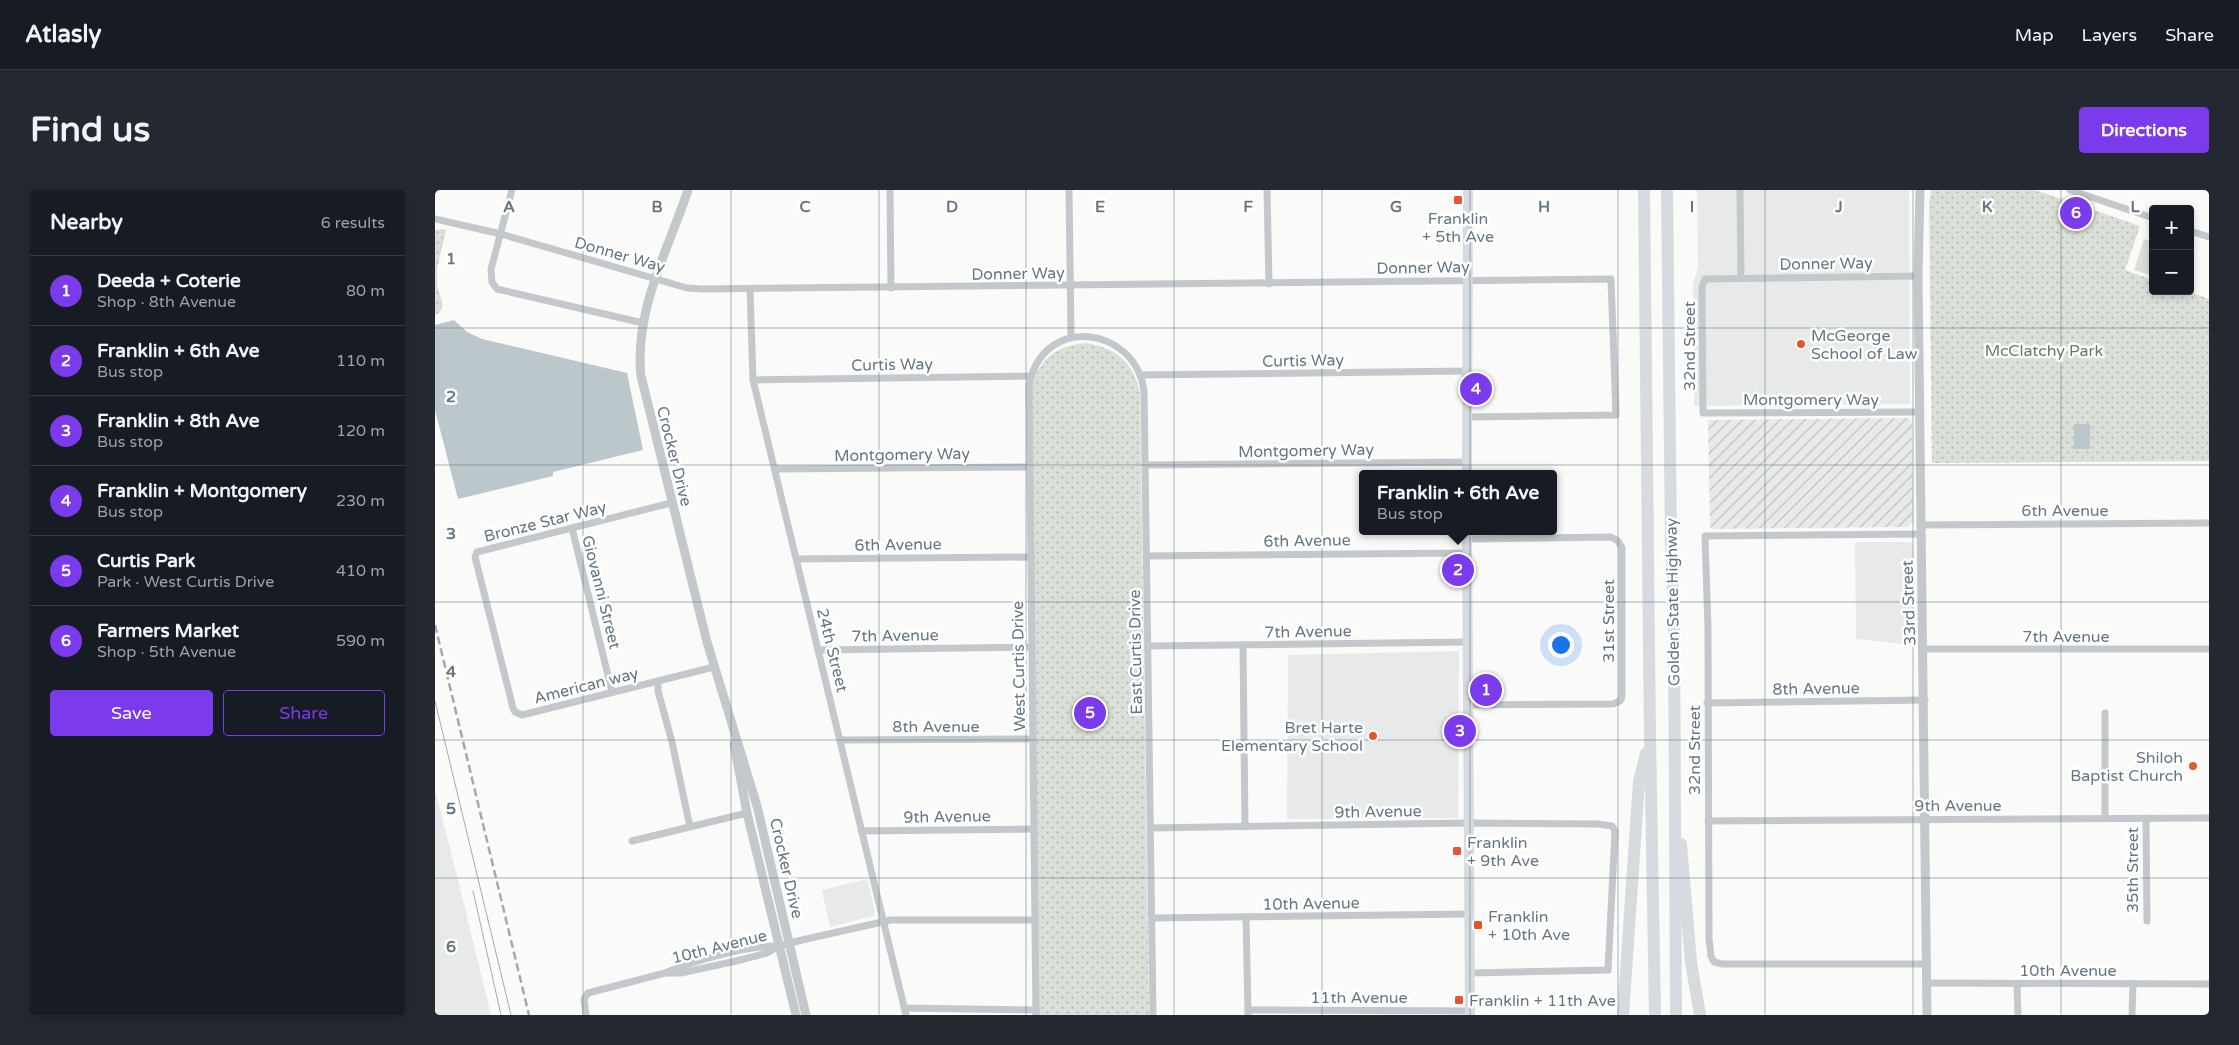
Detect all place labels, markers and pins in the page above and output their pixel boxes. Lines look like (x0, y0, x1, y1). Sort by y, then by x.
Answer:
marker: Franklin + 5th Ave (1452, 194, 1464, 206)
pin: 6 (2060, 194, 2092, 232)
place label: Franklin + 5th Ave (1422, 209, 1494, 247)
place label: McGeorge School of Law (1811, 326, 1918, 364)
marker: McGeorge School of Law (1795, 338, 1807, 350)
pin: 4 (1460, 370, 1492, 408)
pin: 2 (1442, 551, 1474, 589)
pin: 1 (1470, 671, 1502, 709)
pin: 5 (1074, 694, 1106, 732)
pin: 3 (1444, 712, 1476, 750)
place label: Bret Harte Elementary School (1221, 718, 1363, 756)
marker: Bret Harte Elementary School (1367, 730, 1379, 742)
place label: Shiloh Baptist Church (2070, 748, 2183, 786)
marker: Shiloh Baptist Church (2187, 760, 2199, 772)
place label: Franklin + 9th Ave (1467, 833, 1539, 871)
marker: Franklin + 9th Ave (1451, 845, 1463, 857)
place label: Franklin + 10th Ave (1488, 907, 1570, 945)
marker: Franklin + 10th Ave (1472, 919, 1484, 931)
place label: Franklin + 11th Ave (1469, 991, 1616, 1011)
marker: Franklin + 11th Ave (1453, 994, 1465, 1006)

